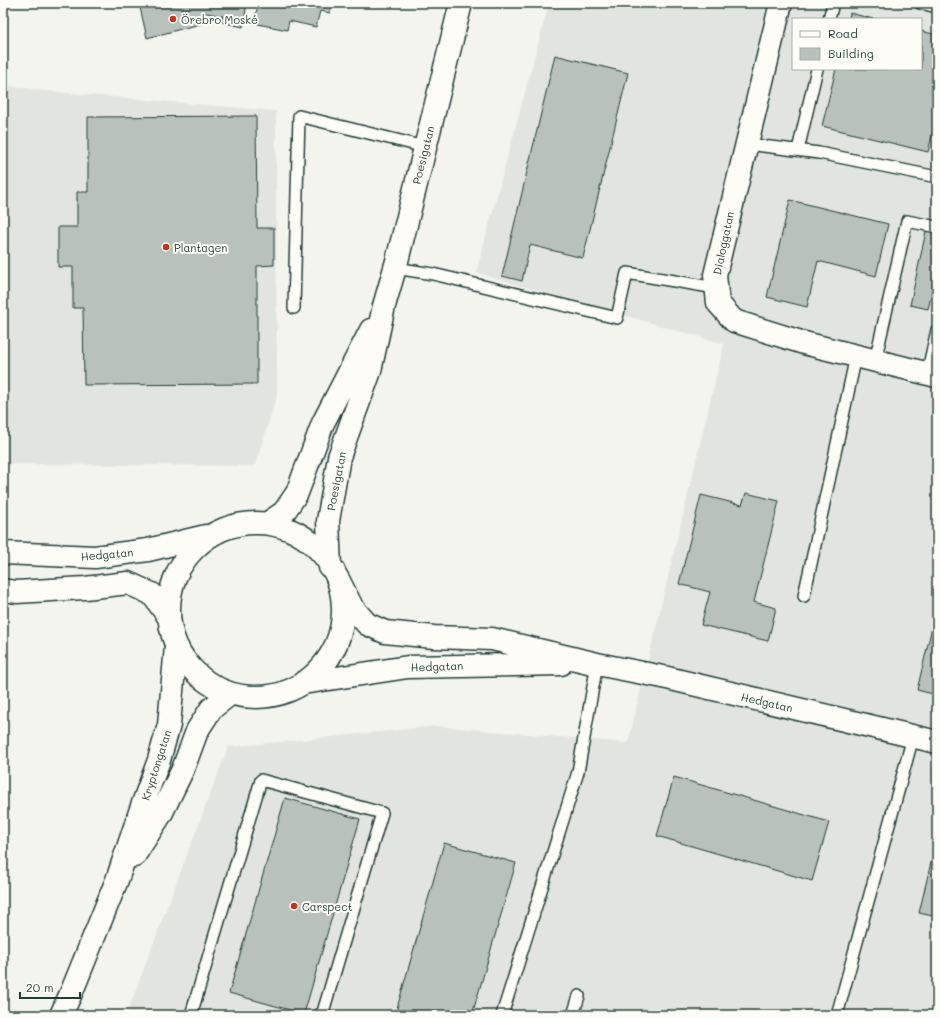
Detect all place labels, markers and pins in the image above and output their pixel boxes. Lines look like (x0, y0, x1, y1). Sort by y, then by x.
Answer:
place label: Örebro Moské (181, 12, 258, 27)
marker: Örebro Moské (168, 14, 178, 24)
place label: Plantagen (174, 240, 227, 255)
marker: Plantagen (161, 242, 171, 252)
place label: Carspect (302, 899, 353, 914)
marker: Carspect (289, 901, 299, 911)

